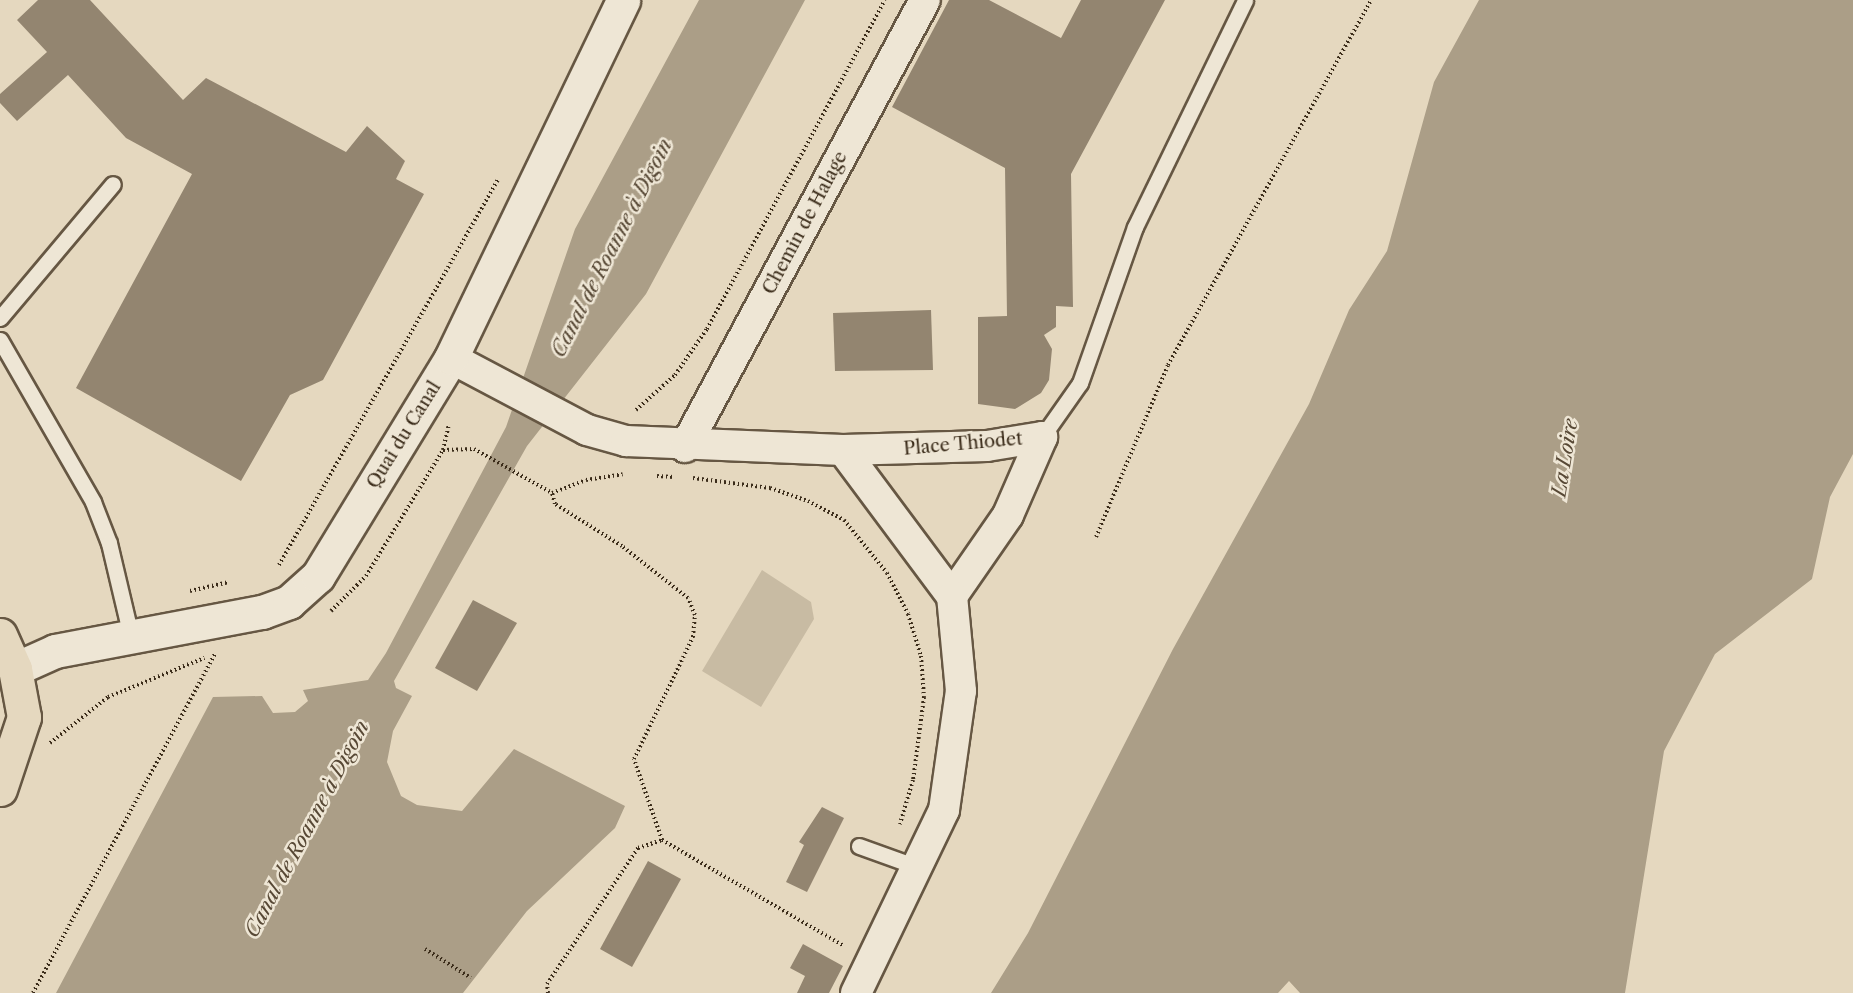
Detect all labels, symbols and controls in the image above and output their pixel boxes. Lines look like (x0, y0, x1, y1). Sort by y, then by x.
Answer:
water label: Canal de Roanne à Digoin (546, 135, 678, 361)
street label: Chemin de Halage (758, 148, 852, 298)
street label: Quai du Canal (362, 377, 446, 493)
water label: La Loire (1547, 417, 1583, 499)
street label: Place Thiodet (902, 428, 1024, 460)
water label: Canal de Roanne à Digoin (240, 717, 374, 941)

